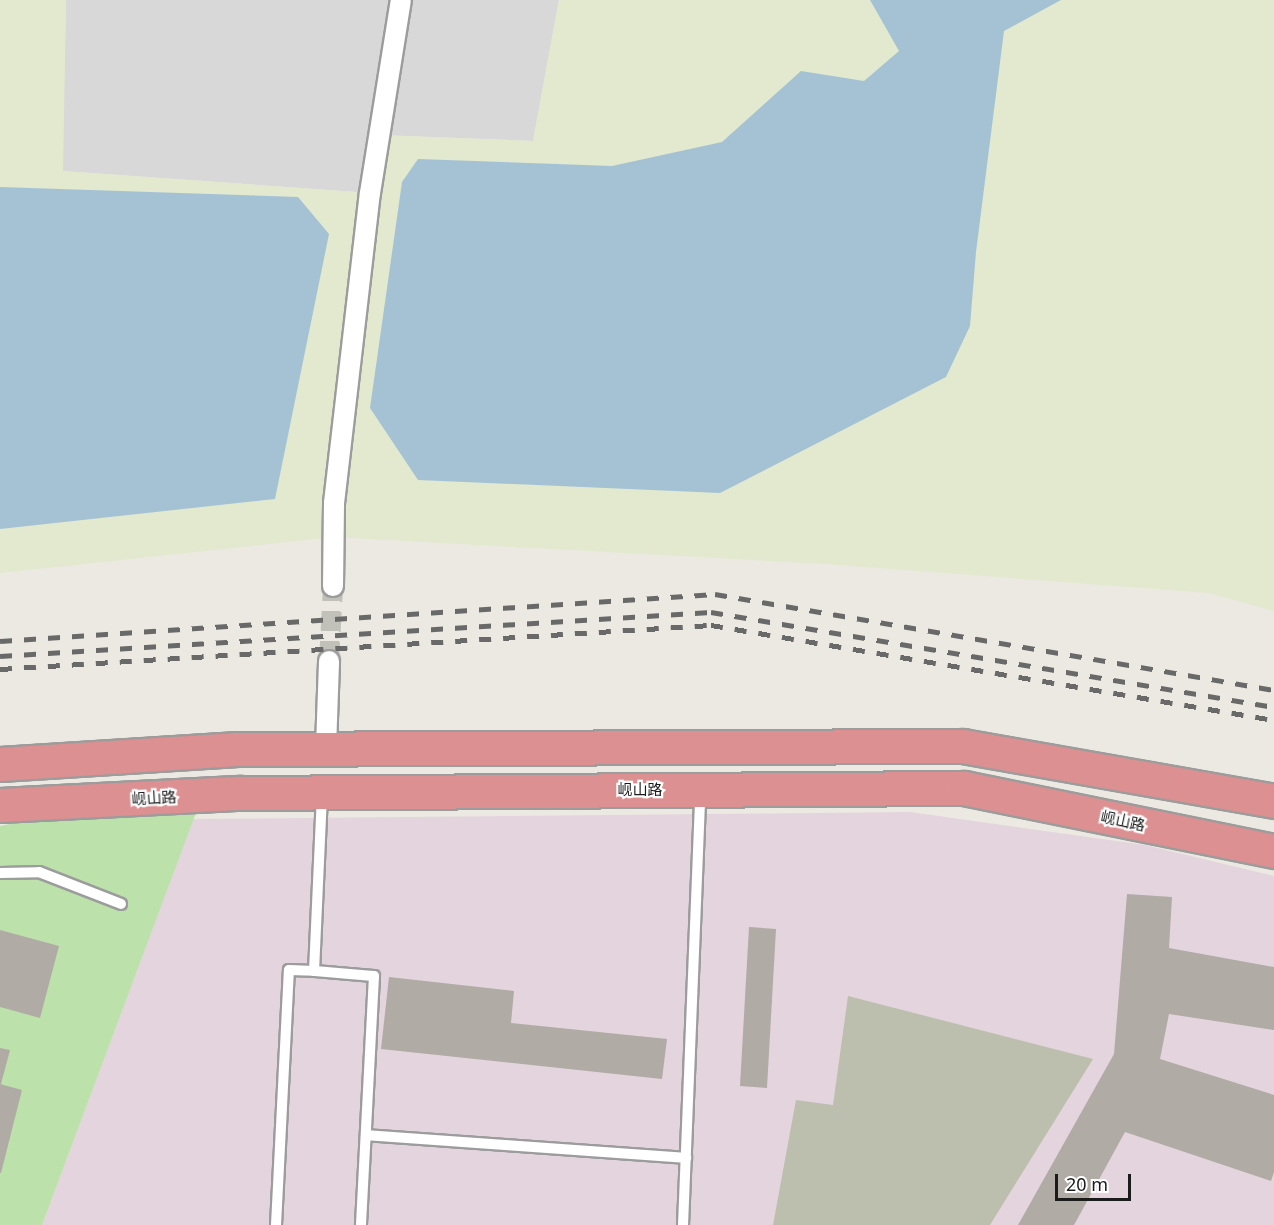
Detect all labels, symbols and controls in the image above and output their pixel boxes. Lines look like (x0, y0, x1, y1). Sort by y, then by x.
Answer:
street label: 岘山路 (618, 781, 662, 799)
street label: 岘山路 (131, 788, 177, 808)
street label: 岘山路 (1099, 808, 1147, 834)
scale bar (1058, 1162, 1134, 1200)
text: 20 m (1066, 1172, 1108, 1196)

